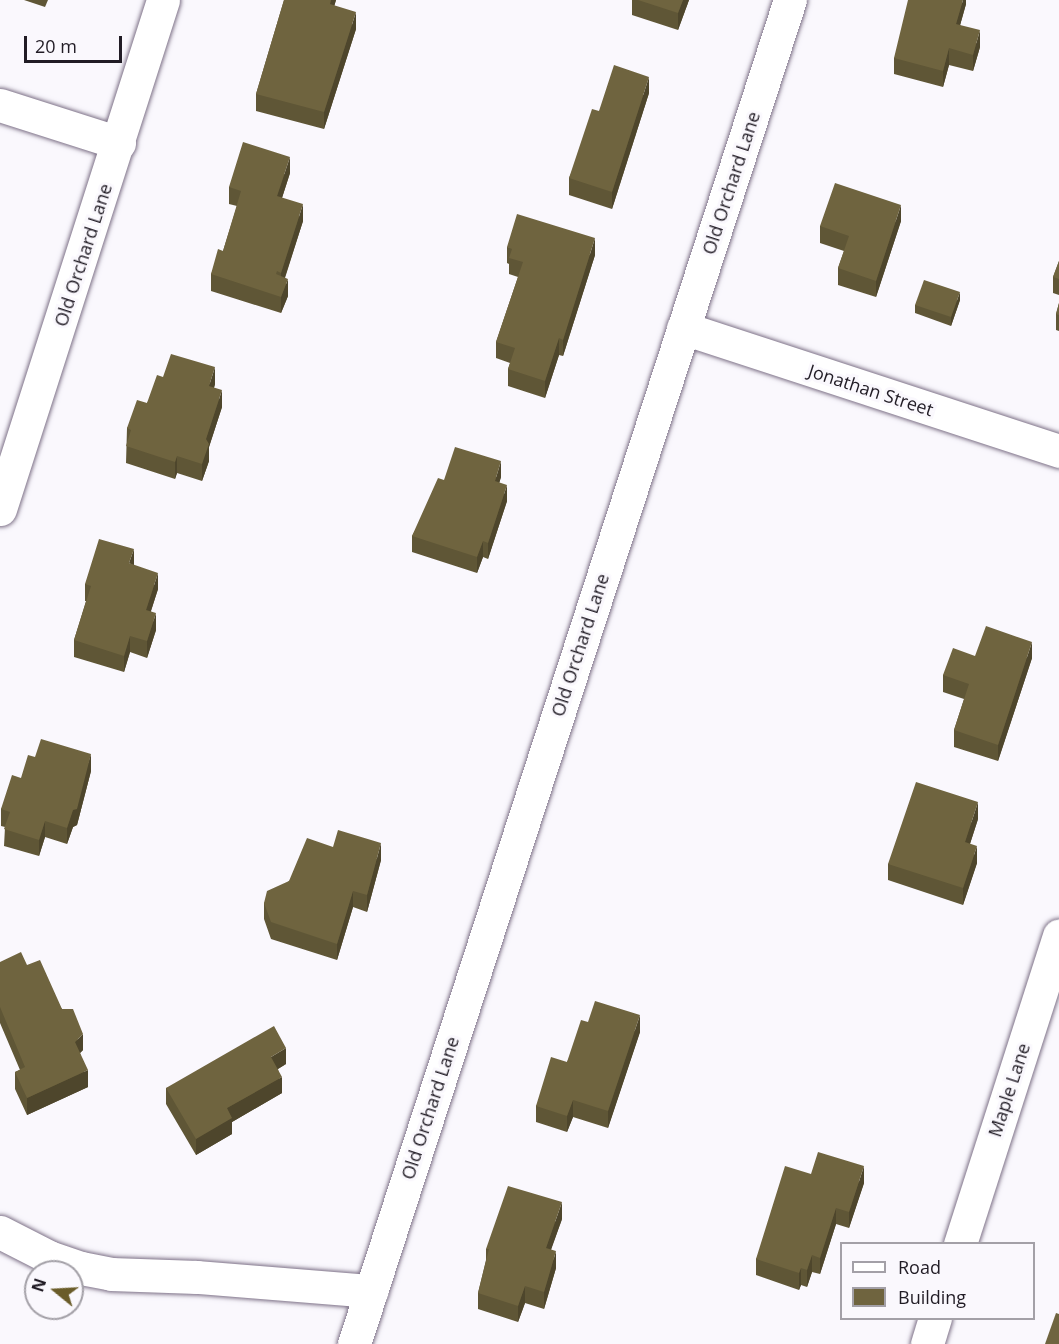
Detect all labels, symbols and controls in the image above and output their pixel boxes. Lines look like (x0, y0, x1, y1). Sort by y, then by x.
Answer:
scale bar (27, 24, 124, 62)
text: 20 m (35, 34, 77, 58)
street label: Old Orchard Lane (698, 109, 764, 257)
street label: Old Orchard Lane (50, 181, 116, 329)
street label: Jonathan Street (806, 360, 936, 420)
street label: Old Orchard Lane (547, 571, 613, 719)
street label: Old Orchard Lane (397, 1034, 463, 1182)
street label: Maple Lane (984, 1041, 1034, 1139)
legend (840, 1242, 1035, 1320)
text: Road (898, 1255, 941, 1279)
north arrow (24, 1260, 84, 1320)
text: N (26, 1275, 51, 1295)
text: Building (898, 1285, 966, 1309)

